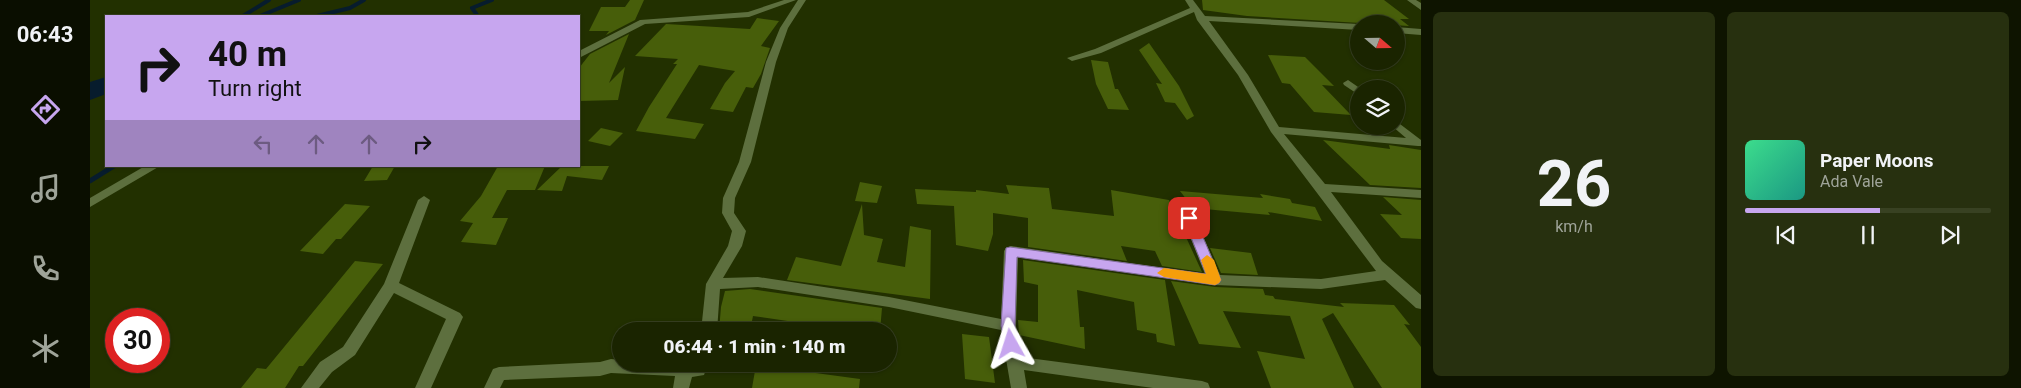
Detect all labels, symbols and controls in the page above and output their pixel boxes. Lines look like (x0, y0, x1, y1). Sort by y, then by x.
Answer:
north arrow (1350, 15, 1405, 70)
map controls (1350, 15, 1405, 135)
text: 06:43 (17, 22, 73, 47)
text: 40 m (208, 34, 287, 75)
icon: right (125, 35, 190, 100)
text: Turn right (208, 76, 302, 101)
button: layers (1350, 80, 1405, 135)
icon: directions (28, 92, 63, 127)
icon: left (249, 130, 277, 158)
icon: ahead (302, 130, 330, 158)
icon: ahead (355, 130, 383, 158)
icon: right (408, 130, 436, 158)
text: 26 (1537, 146, 1611, 222)
text: Paper Moons (1820, 149, 1933, 172)
icon: music (28, 171, 63, 206)
text: Ada Vale (1820, 172, 1883, 191)
pin (1168, 197, 1210, 239)
icon: arrive (1175, 204, 1203, 232)
text: km/h (1555, 217, 1593, 236)
icon: previous (1772, 221, 1800, 249)
icon: pause (1854, 221, 1882, 249)
icon: next (1936, 221, 1964, 249)
icon: phone (28, 251, 63, 286)
speed limit sign: 30 (105, 308, 170, 373)
position arrow (984, 317, 1036, 369)
icon: climate (28, 331, 63, 366)
text: 06:44 · 1 min · 140 m (663, 335, 846, 358)

